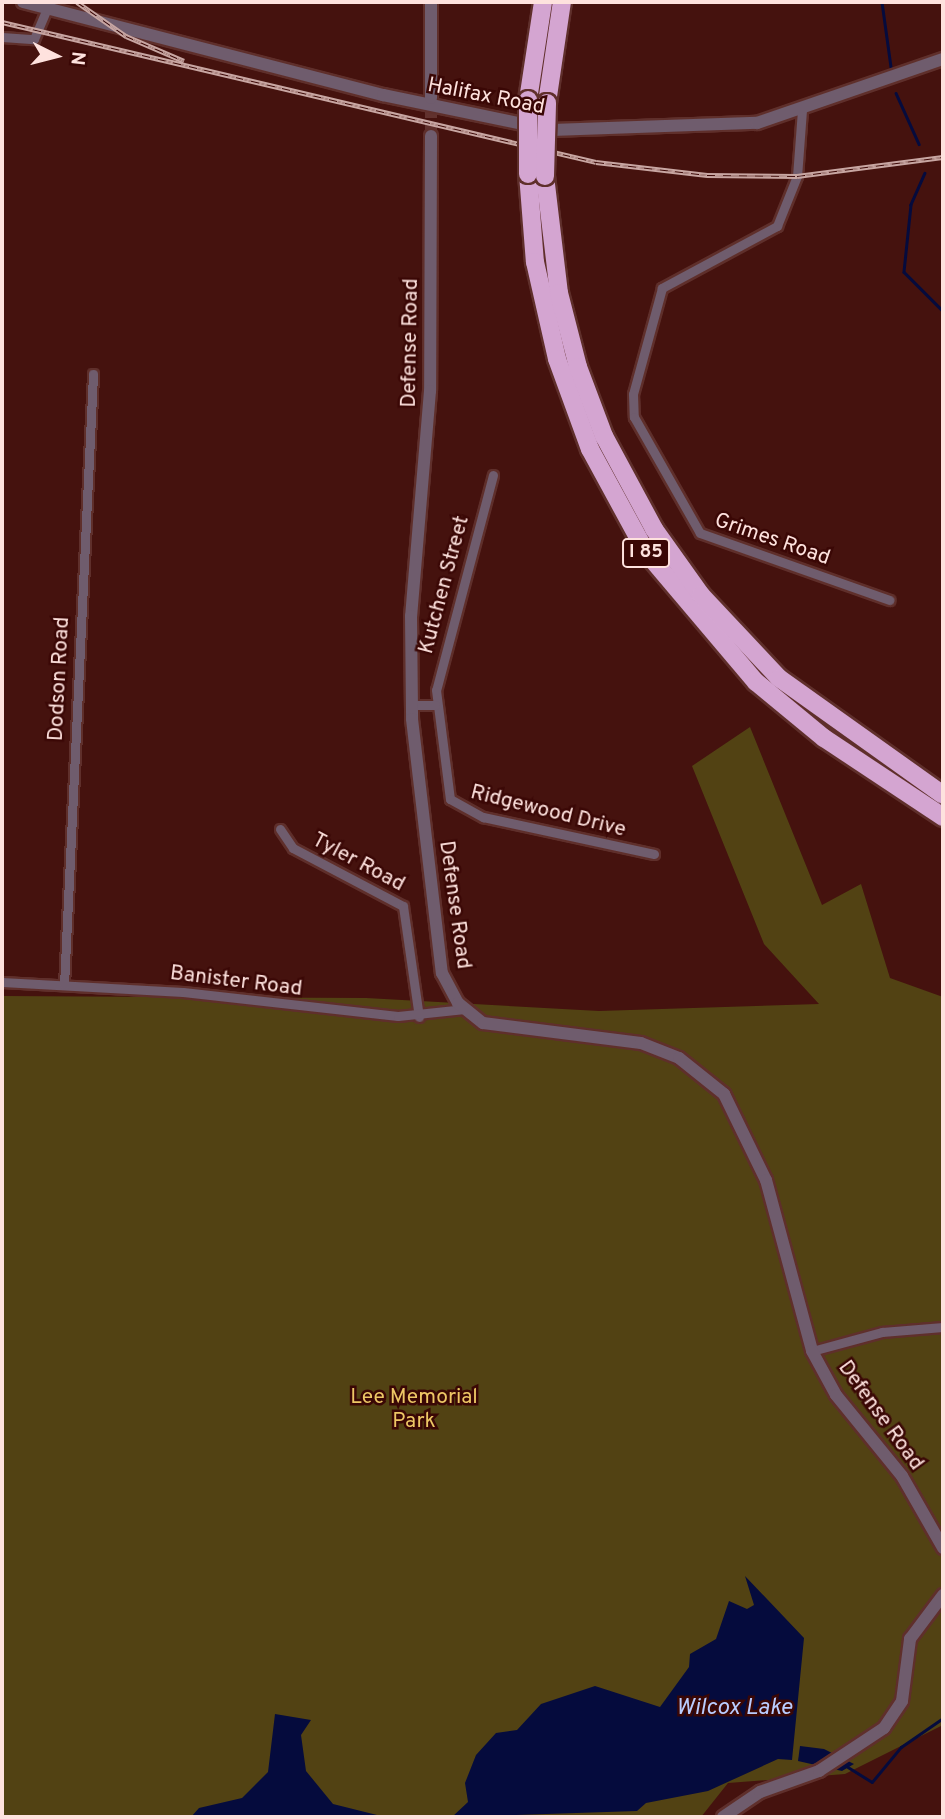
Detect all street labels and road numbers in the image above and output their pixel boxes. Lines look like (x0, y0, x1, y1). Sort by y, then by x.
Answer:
street label: Halifax Road (425, 73, 547, 121)
street label: Defense Road (397, 278, 425, 408)
street label: Grimes Road (711, 508, 833, 572)
street label: Kutchen Street (414, 513, 476, 657)
road number: I 85 (622, 538, 670, 568)
street label: Dodson Road (44, 616, 76, 742)
street label: Ridgewood Drive (468, 781, 628, 843)
street label: Tyler Road (307, 828, 409, 898)
street label: Defense Road (433, 839, 475, 971)
street label: Banister Road (168, 961, 304, 1003)
street label: Defense Road (832, 1356, 928, 1476)

